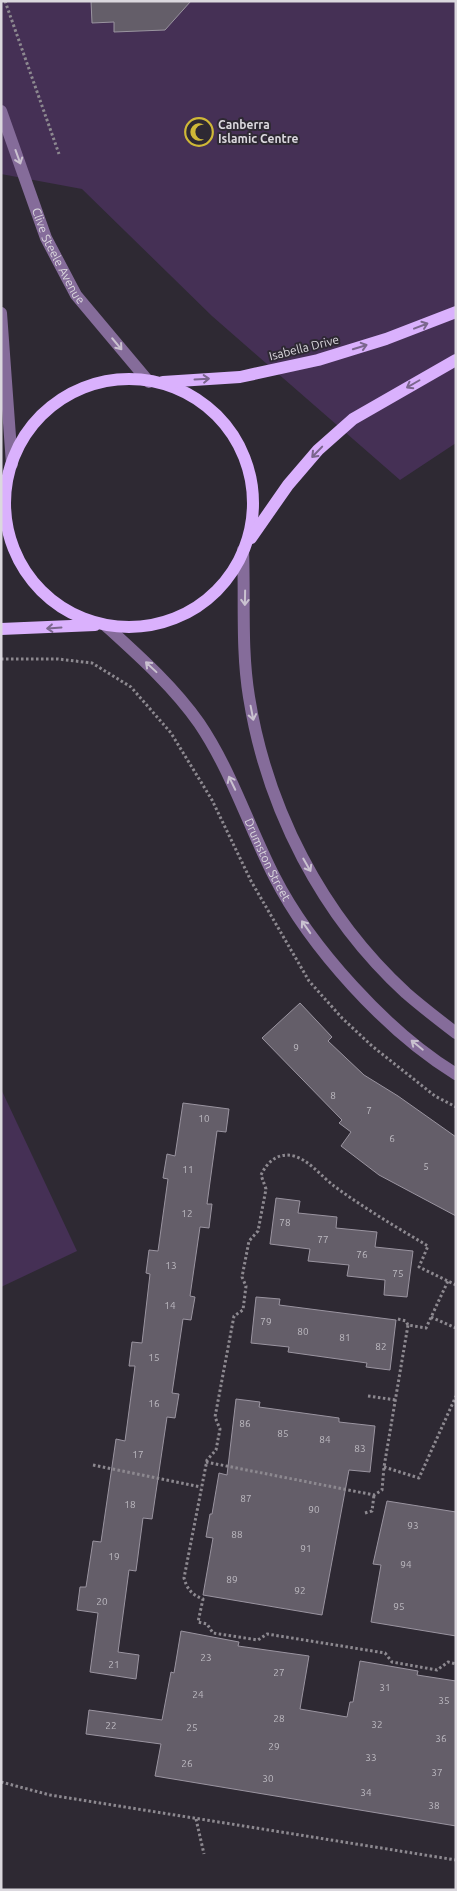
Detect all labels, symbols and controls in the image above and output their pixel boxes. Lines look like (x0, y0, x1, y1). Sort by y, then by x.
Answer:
mosque icon: Canberra Islamic Centre (184, 117, 214, 147)
place label: Canberra Islamic Centre (218, 118, 298, 145)
one-way arrow (13, 149, 23, 165)
street label: Clive Steele Avenue (30, 206, 88, 306)
one-way arrow (413, 321, 428, 330)
street label: Isabella Drive (268, 333, 340, 362)
one-way arrow (112, 337, 123, 350)
one-way arrow (352, 342, 368, 352)
one-way arrow (194, 375, 210, 384)
one-way arrow (406, 379, 421, 389)
one-way arrow (311, 446, 323, 458)
one-way arrow (240, 590, 250, 606)
one-way arrow (46, 623, 62, 632)
one-way arrow (145, 661, 157, 673)
one-way arrow (248, 705, 258, 721)
one-way arrow (227, 776, 236, 791)
street label: Drumston Street (242, 816, 294, 903)
one-way arrow (302, 858, 312, 872)
one-way arrow (301, 920, 311, 934)
one-way arrow (411, 1039, 424, 1050)
house number: 9 (293, 1042, 299, 1053)
house number: 8 (330, 1090, 336, 1101)
house number: 7 (366, 1105, 372, 1116)
house number: 10 (198, 1113, 210, 1124)
house number: 6 (389, 1133, 395, 1144)
house number: 5 (423, 1161, 429, 1172)
house number: 11 (182, 1164, 194, 1175)
house number: 12 (181, 1208, 193, 1219)
house number: 78 (279, 1217, 291, 1228)
house number: 77 (317, 1234, 329, 1245)
house number: 76 (356, 1249, 368, 1260)
house number: 13 (165, 1260, 177, 1271)
house number: 75 (392, 1268, 404, 1279)
house number: 14 (164, 1300, 176, 1311)
house number: 79 (260, 1316, 272, 1327)
house number: 80 (297, 1326, 309, 1337)
house number: 81 (339, 1332, 351, 1343)
house number: 82 (375, 1341, 387, 1352)
house number: 15 (148, 1352, 160, 1363)
house number: 16 (148, 1398, 160, 1409)
house number: 86 (239, 1418, 251, 1429)
house number: 85 (277, 1428, 289, 1439)
house number: 84 (319, 1434, 331, 1445)
house number: 83 (354, 1443, 366, 1454)
house number: 17 (132, 1449, 144, 1460)
house number: 87 (240, 1493, 252, 1504)
house number: 18 (124, 1499, 136, 1510)
house number: 90 (308, 1504, 320, 1515)
house number: 93 (407, 1520, 419, 1531)
house number: 88 (231, 1529, 243, 1540)
house number: 91 (300, 1543, 312, 1554)
house number: 19 (108, 1551, 120, 1562)
house number: 94 (400, 1559, 412, 1570)
house number: 89 (226, 1574, 238, 1585)
house number: 92 (294, 1585, 306, 1596)
house number: 20 (96, 1596, 108, 1607)
house number: 95 (393, 1601, 405, 1612)
house number: 23 (200, 1652, 212, 1663)
house number: 21 (108, 1659, 120, 1670)
house number: 27 (273, 1667, 285, 1678)
house number: 31 (379, 1682, 391, 1693)
house number: 24 (192, 1689, 204, 1700)
house number: 35 (438, 1695, 450, 1706)
house number: 28 (273, 1713, 285, 1724)
house number: 32 (371, 1719, 383, 1730)
house number: 22 (105, 1720, 117, 1731)
house number: 25 (186, 1722, 198, 1733)
house number: 36 (435, 1733, 447, 1744)
house number: 29 (268, 1741, 280, 1752)
house number: 33 (365, 1752, 377, 1763)
house number: 26 (181, 1758, 193, 1769)
house number: 37 (431, 1767, 443, 1778)
house number: 30 (262, 1773, 274, 1784)
house number: 34 (360, 1787, 372, 1798)
house number: 38 (428, 1800, 440, 1811)

